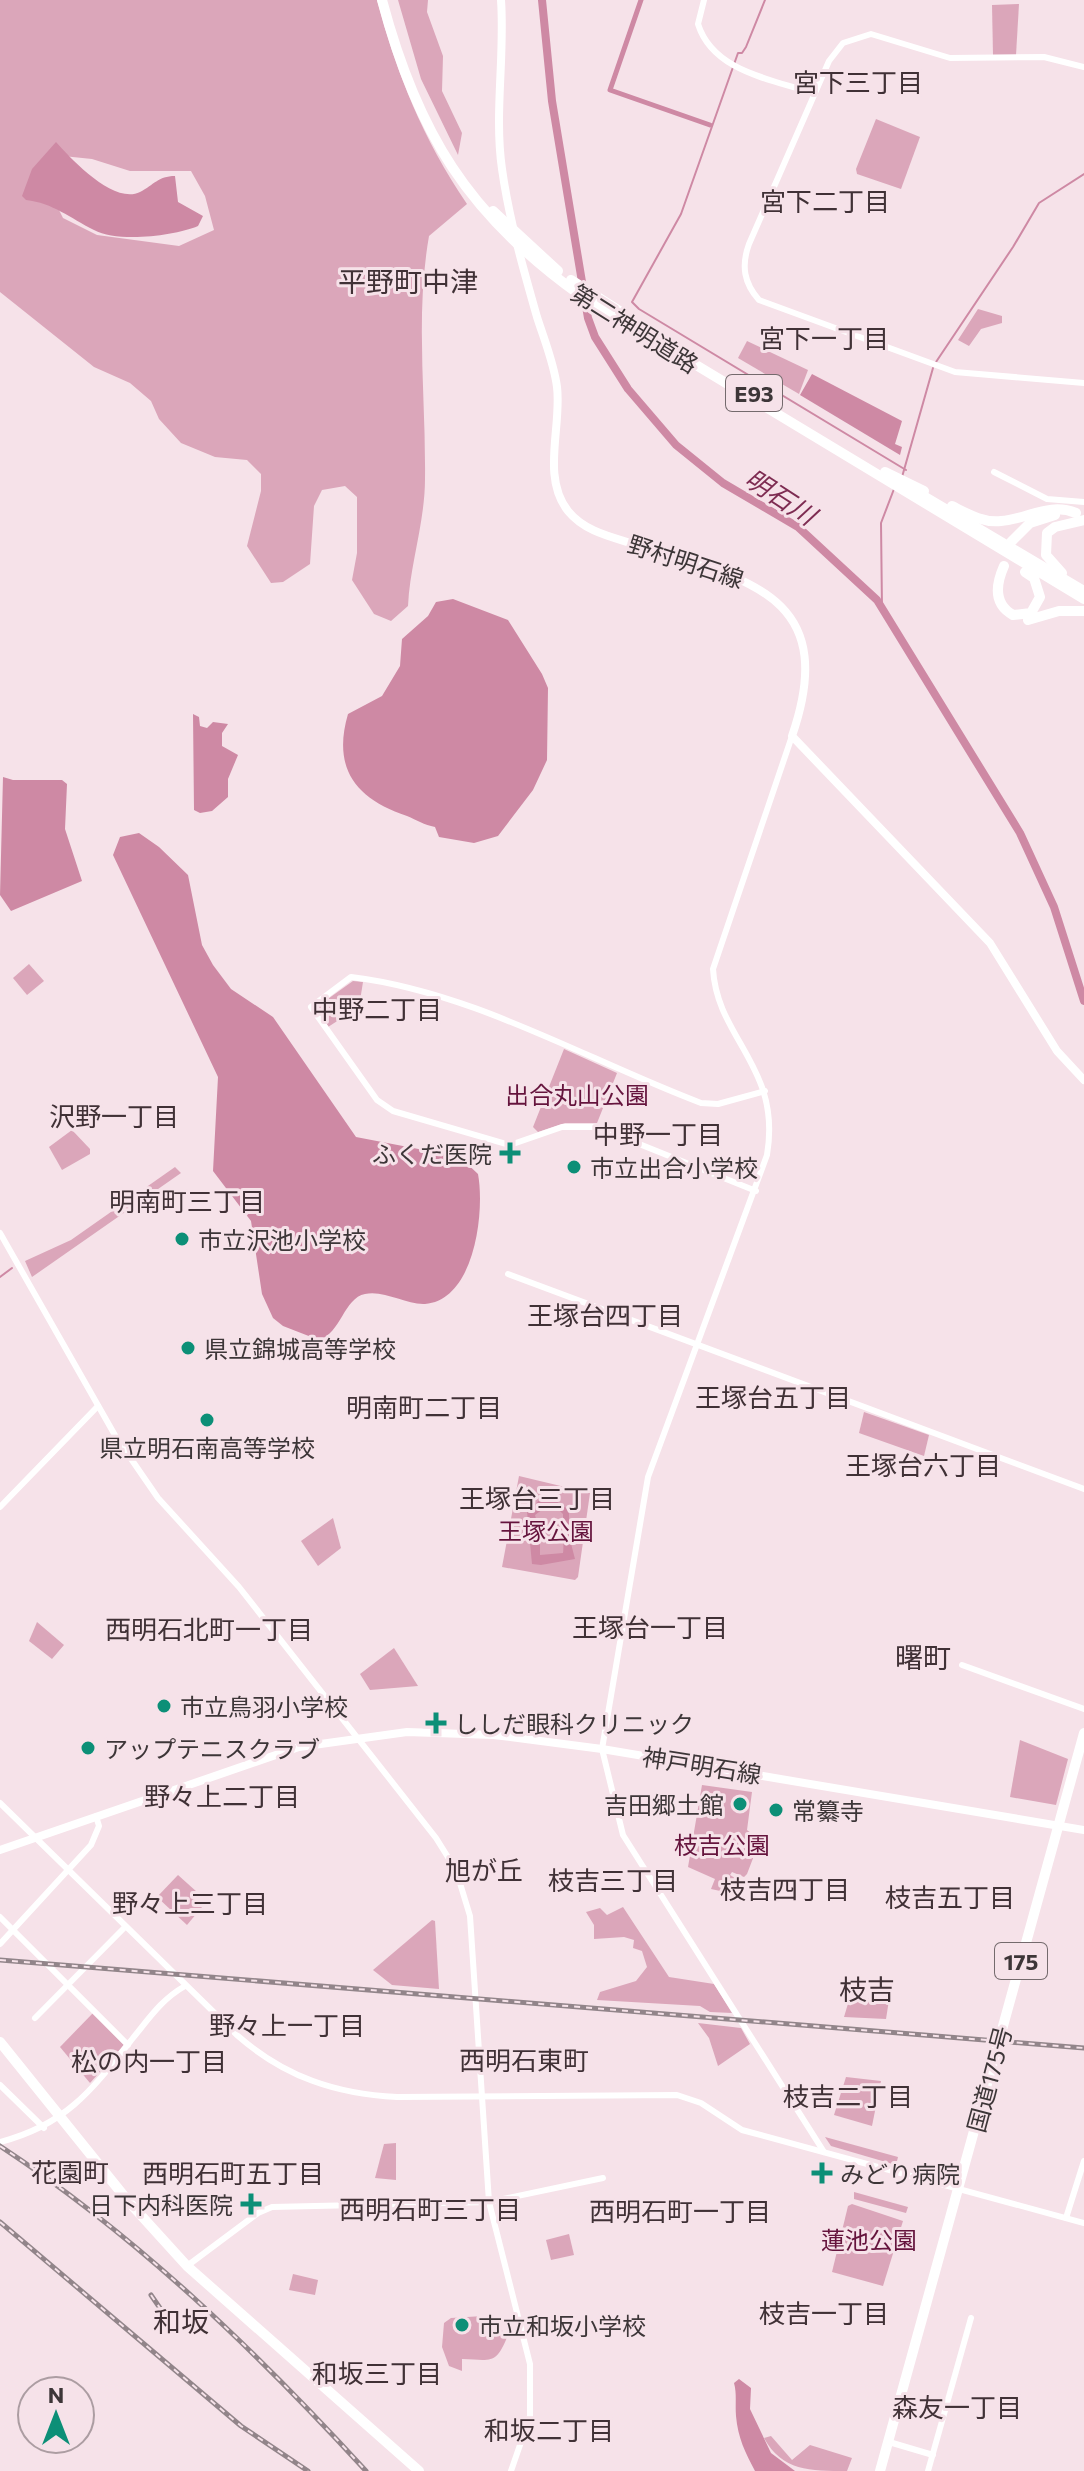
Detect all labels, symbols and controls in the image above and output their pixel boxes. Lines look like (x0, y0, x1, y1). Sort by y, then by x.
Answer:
district label: 宮下三丁目 (793, 66, 923, 97)
district label: 宮下二丁目 (760, 185, 890, 216)
district label: 平野町中津 (338, 264, 478, 298)
street label: 第二神明道路 (566, 278, 704, 378)
district label: 宮下一丁目 (759, 322, 889, 353)
road number: E93 (726, 375, 782, 411)
water label: 明石川 (740, 462, 825, 532)
street label: 野村明石線 (624, 529, 748, 593)
district label: 中野二丁目 (312, 993, 442, 1024)
park label: 出合丸山公園 (505, 1080, 649, 1109)
district label: 沢野一丁目 (49, 1100, 179, 1131)
district label: 中野一丁目 (593, 1118, 723, 1149)
place label: ふくだ医院 (372, 1139, 492, 1168)
marker: ふくだ医院 (499, 1142, 521, 1164)
place label: 市立出合小学校 (590, 1153, 758, 1182)
marker: 市立出合小学校 (565, 1158, 583, 1176)
district label: 明南町三丁目 (109, 1185, 265, 1216)
place label: 市立沢池小学校 (198, 1225, 366, 1254)
marker: 市立沢池小学校 (173, 1230, 191, 1248)
district label: 王塚台四丁目 (527, 1299, 683, 1330)
place label: 県立錦城高等学校 (204, 1334, 396, 1363)
marker: 県立錦城高等学校 (179, 1339, 197, 1357)
district label: 王塚台五丁目 (695, 1381, 851, 1412)
district label: 明南町二丁目 (346, 1391, 502, 1422)
marker: 県立明石南高等学校 (198, 1411, 216, 1429)
place label: 県立明石南高等学校 (99, 1433, 315, 1462)
district label: 王塚台六丁目 (845, 1449, 1001, 1480)
district label: 王塚台三丁目 (459, 1482, 615, 1513)
park label: 王塚公園 (498, 1516, 594, 1545)
district label: 王塚台一丁目 (572, 1611, 728, 1642)
district label: 西明石北町一丁目 (105, 1613, 313, 1644)
district label: 曙町 (895, 1640, 951, 1674)
place label: 市立鳥羽小学校 (180, 1692, 348, 1721)
marker: 市立鳥羽小学校 (155, 1697, 173, 1715)
place label: ししだ眼科クリニック (454, 1709, 694, 1738)
marker: ししだ眼科クリニック (425, 1712, 447, 1734)
place label: アップテニスクラブ (104, 1734, 320, 1763)
marker: アップテニスクラブ (79, 1739, 97, 1757)
street label: 神戸明石線 (640, 1741, 764, 1789)
district label: 野々上二丁目 (144, 1780, 300, 1811)
place label: 吉田郷土館 (604, 1790, 724, 1819)
marker: 吉田郷土館 (731, 1795, 749, 1813)
place label: 常纂寺 (792, 1796, 864, 1825)
marker: 常纂寺 (767, 1801, 785, 1819)
park label: 枝吉公園 (674, 1830, 770, 1859)
district label: 旭が丘 (445, 1854, 523, 1885)
district label: 枝吉三丁目 (548, 1864, 678, 1895)
district label: 枝吉四丁目 (720, 1873, 850, 1904)
district label: 枝吉五丁目 (885, 1881, 1015, 1912)
district label: 野々上三丁目 (112, 1887, 268, 1918)
road number: 175 (995, 1943, 1047, 1979)
district label: 枝吉 (839, 1972, 895, 2006)
district label: 野々上一丁目 (209, 2009, 365, 2040)
street label: 国道175号 (961, 2023, 1017, 2135)
district label: 西明石東町 (459, 2044, 589, 2075)
district label: 松の内一丁目 (71, 2045, 227, 2076)
district label: 枝吉二丁目 (783, 2080, 913, 2111)
district label: 花園町 (31, 2156, 109, 2187)
district label: 西明石町五丁目 (142, 2157, 324, 2188)
place label: みどり病院 (840, 2159, 960, 2188)
marker: みどり病院 (811, 2162, 833, 2184)
place label: 日下内科医院 (89, 2190, 233, 2219)
marker: 日下内科医院 (240, 2193, 262, 2215)
district label: 西明石町三丁目 (339, 2193, 521, 2224)
district label: 西明石町一丁目 (589, 2195, 771, 2226)
park label: 蓮池公園 (821, 2225, 917, 2254)
district label: 枝吉一丁目 (759, 2297, 889, 2328)
district label: 和坂 (153, 2304, 209, 2338)
place label: 市立和坂小学校 (478, 2311, 646, 2340)
marker: 市立和坂小学校 (453, 2316, 471, 2334)
district label: 和坂三丁目 (312, 2357, 442, 2388)
north arrow (16, 2375, 96, 2455)
text: N (48, 2381, 64, 2408)
district label: 森友一丁目 (892, 2391, 1022, 2422)
district label: 和坂二丁目 (484, 2414, 614, 2445)

